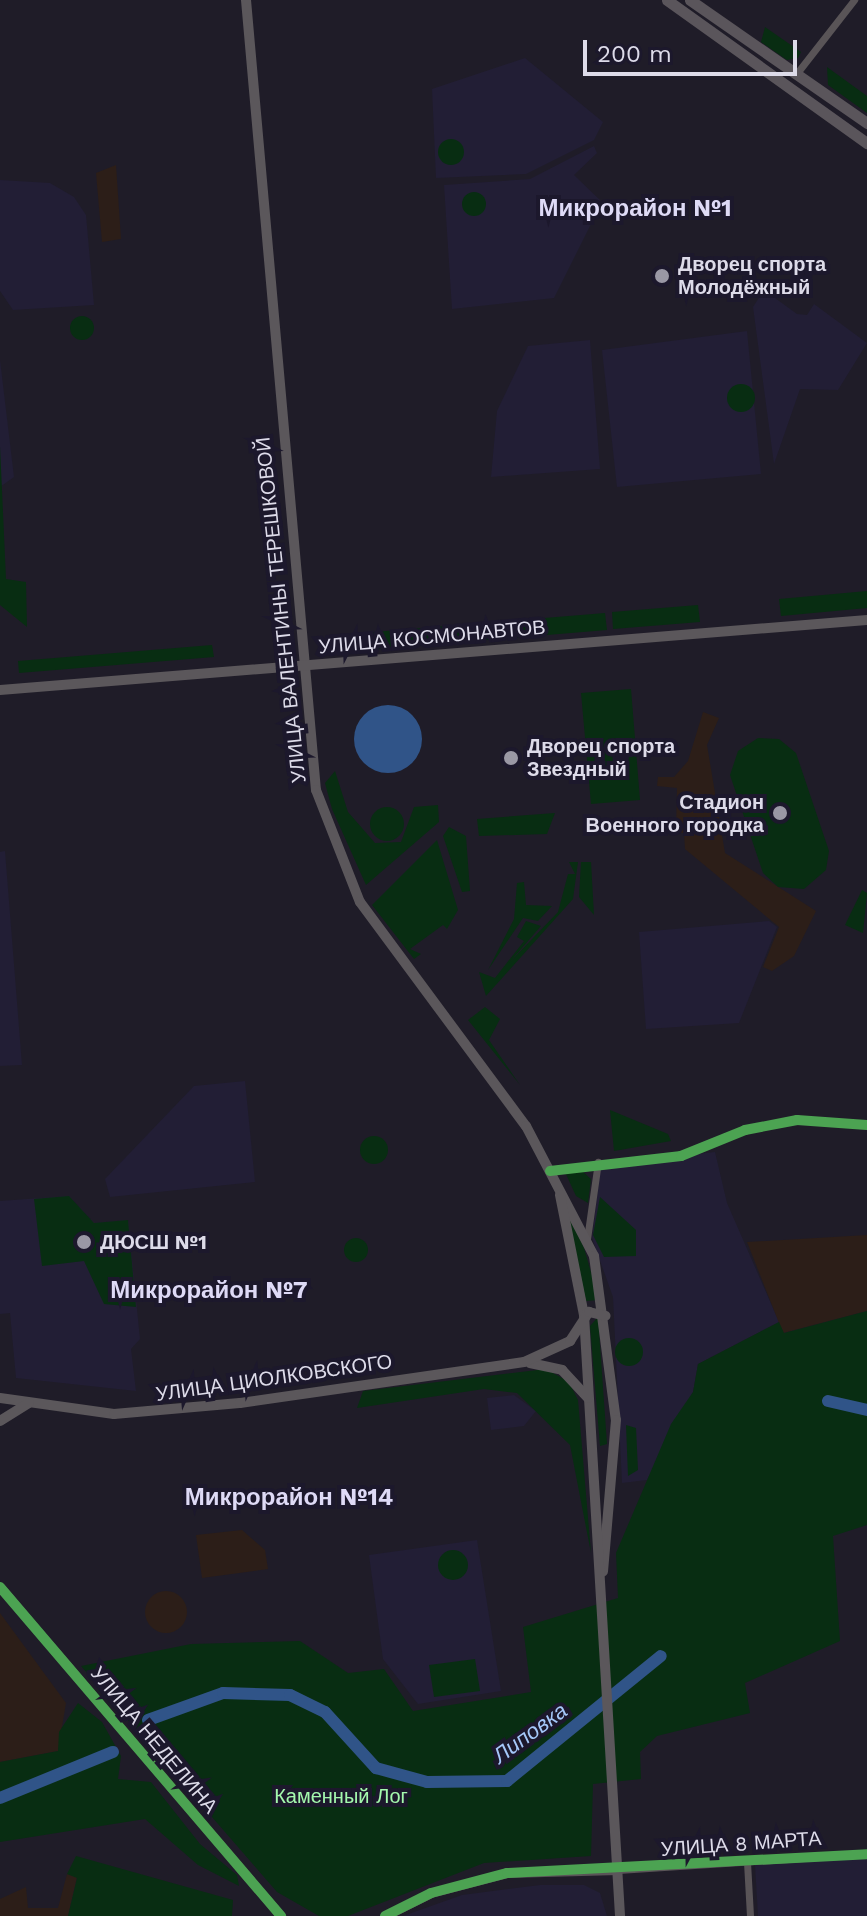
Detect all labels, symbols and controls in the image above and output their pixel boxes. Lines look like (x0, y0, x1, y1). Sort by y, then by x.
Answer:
scale bar (587, 24, 801, 74)
text: 200 m (597, 40, 672, 68)
district label: Микрорайон №1 (538, 195, 732, 223)
place label: Дворец спорта Молодёжный (678, 252, 826, 299)
marker: Дворец спорта Молодёжный (653, 267, 671, 285)
street label: УЛИЦА ВАЛЕНТИНЫ ТЕРЕШКОВОЙ (251, 436, 311, 784)
street label: УЛИЦА КОСМОНАВТОВ (317, 615, 547, 659)
place label: Дворец спорта Звездный (527, 734, 675, 781)
marker: Дворец спорта Звездный (502, 749, 520, 767)
place label: Стадион Военного городка (586, 790, 764, 837)
marker: Стадион Военного городка (771, 804, 789, 822)
place label: ДЮСШ №1 (100, 1230, 207, 1254)
marker: ДЮСШ №1 (75, 1233, 93, 1251)
district label: Микрорайон №7 (110, 1277, 308, 1305)
street label: УЛИЦА ЦИОЛКОВСКОГО (154, 1350, 394, 1406)
district label: Микрорайон №14 (185, 1484, 393, 1512)
street label: УЛИЦА НЕДЕЛИНА (86, 1662, 222, 1818)
water label: Липовка (488, 1697, 572, 1769)
park label: Каменный Лог (274, 1784, 408, 1808)
street label: УЛИЦА 8 МАРТА (660, 1826, 822, 1862)

